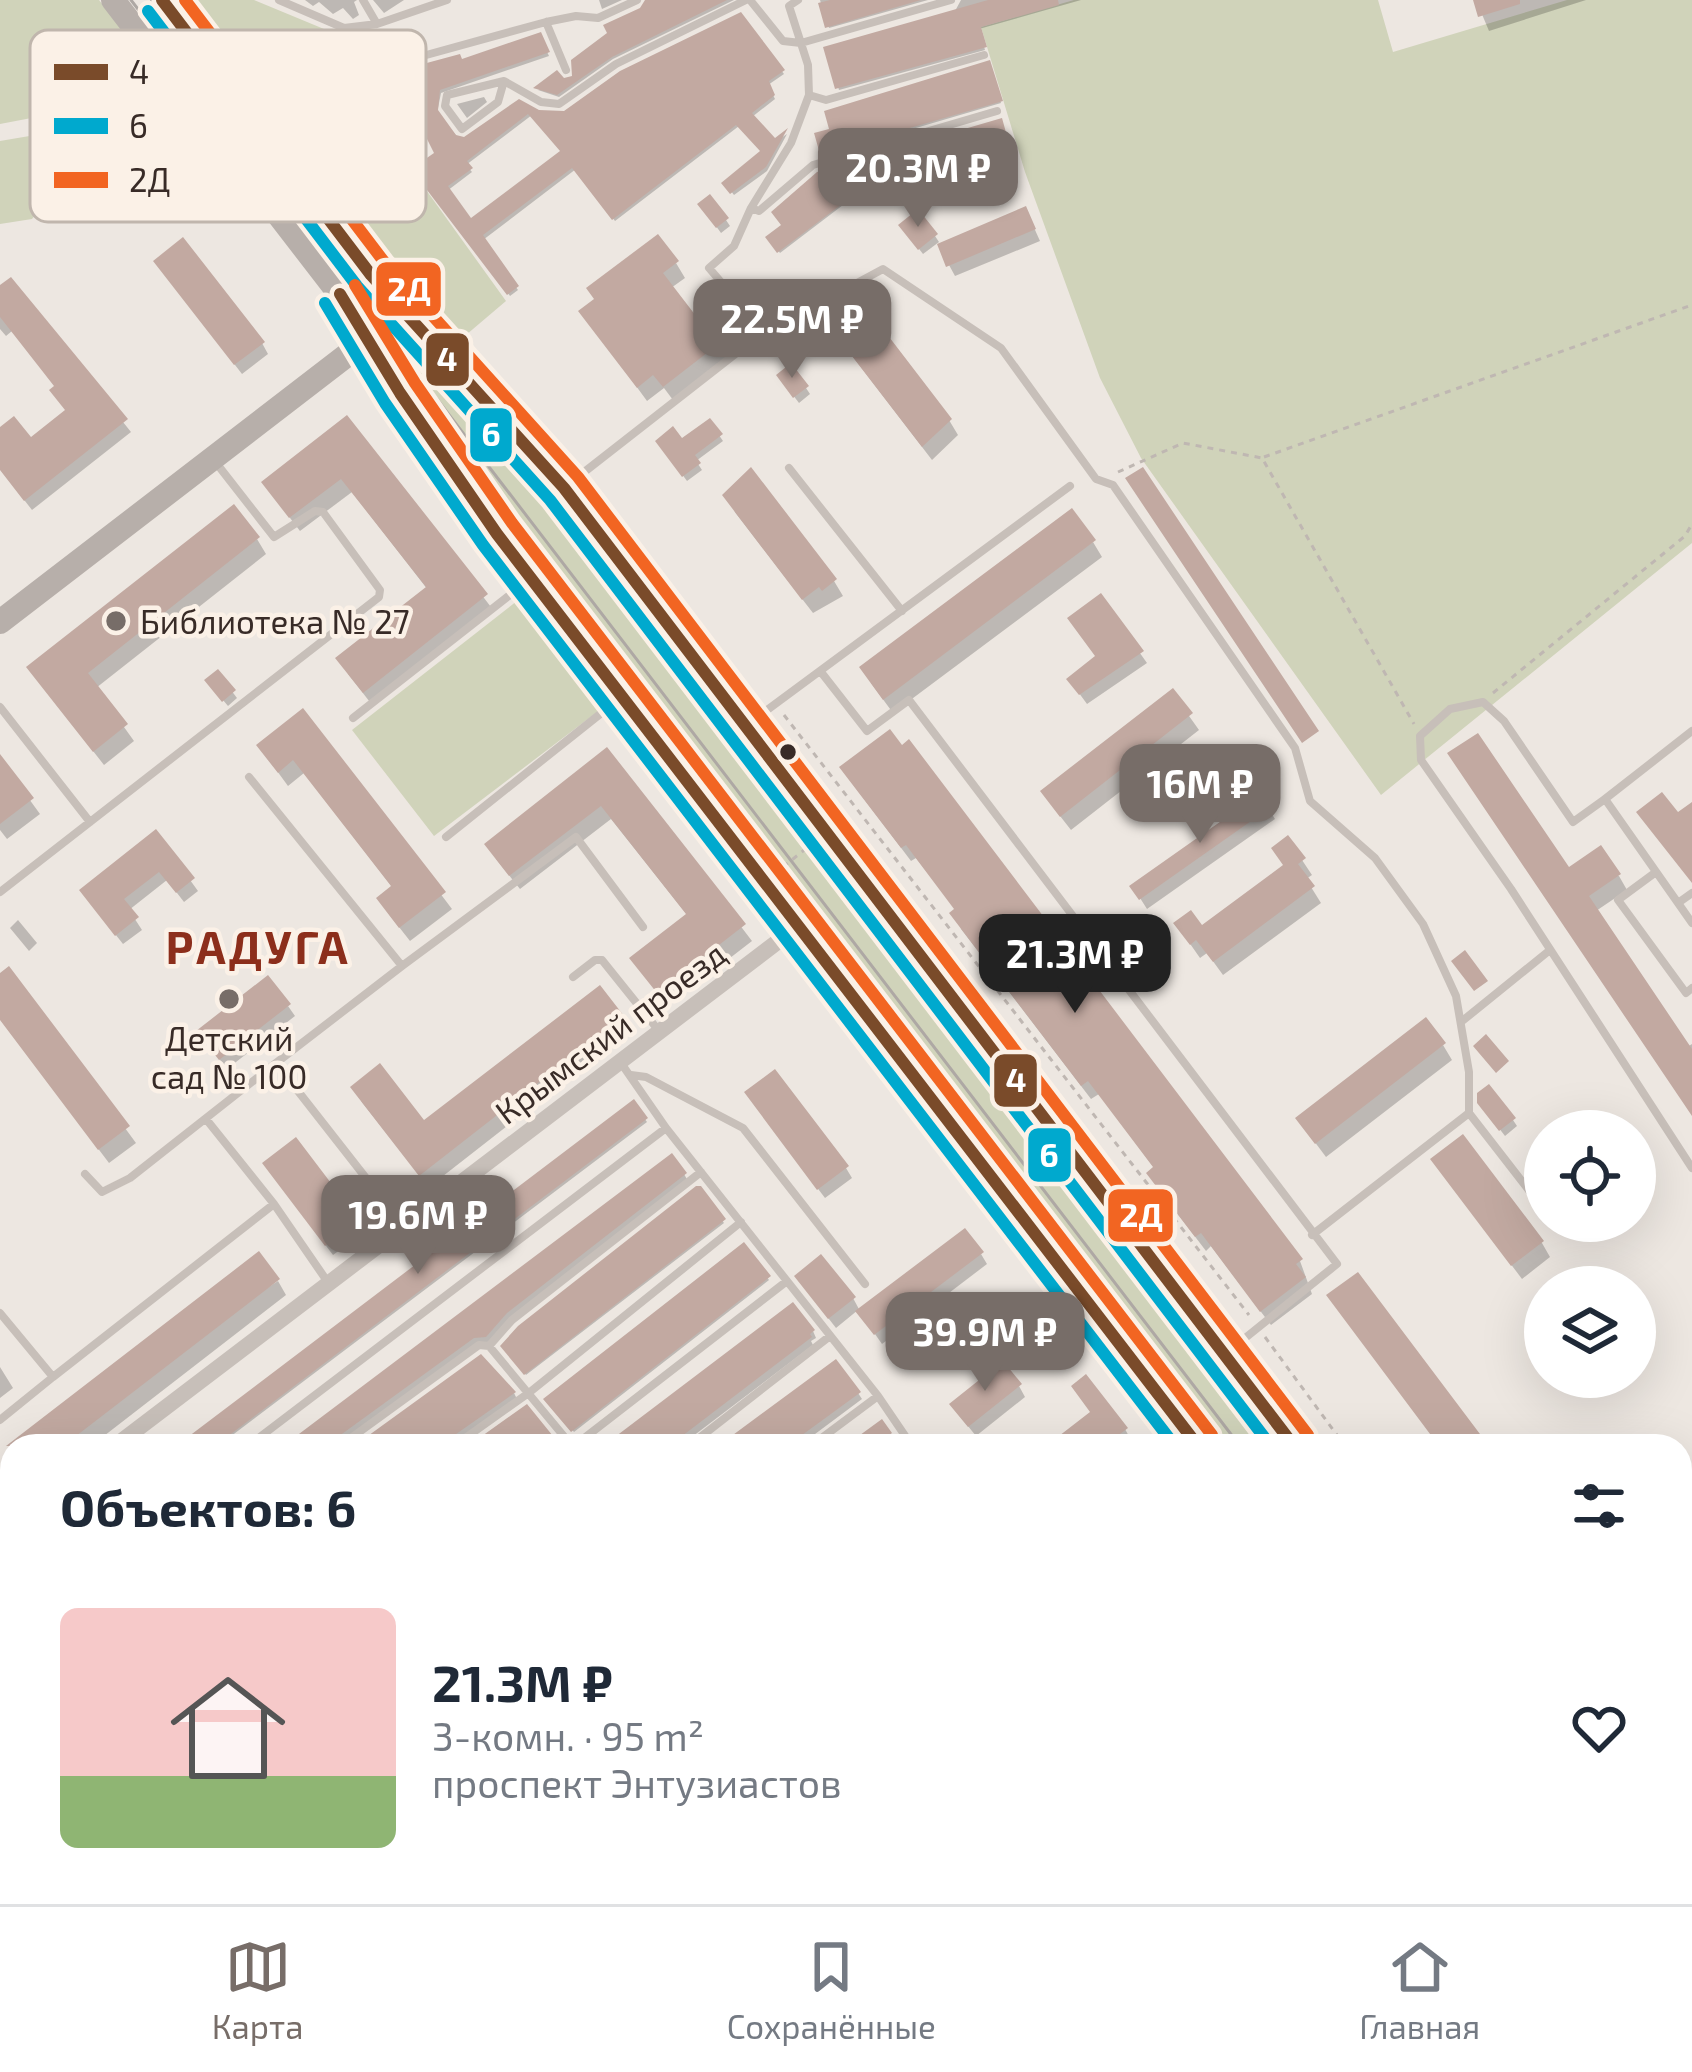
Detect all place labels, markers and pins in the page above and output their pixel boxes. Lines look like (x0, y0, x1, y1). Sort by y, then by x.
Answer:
pin: 20.3M ₽ (807, 128, 1029, 230)
pin: 22.5M ₽ (681, 279, 903, 381)
place label: Библиотека № 27 (140, 601, 410, 641)
marker: Библиотека № 27 (103, 608, 129, 634)
unlabelled marker (777, 741, 799, 763)
pin: 16M ₽ (1116, 744, 1284, 846)
pin: 21.3M ₽ (964, 914, 1186, 1016)
marker: Детский сад № 100 (216, 986, 242, 1012)
place label: Детский сад № 100 (151, 1018, 307, 1096)
pin: 19.6M ₽ (307, 1175, 529, 1277)
pin: 39.9M ₽ (874, 1292, 1096, 1394)

